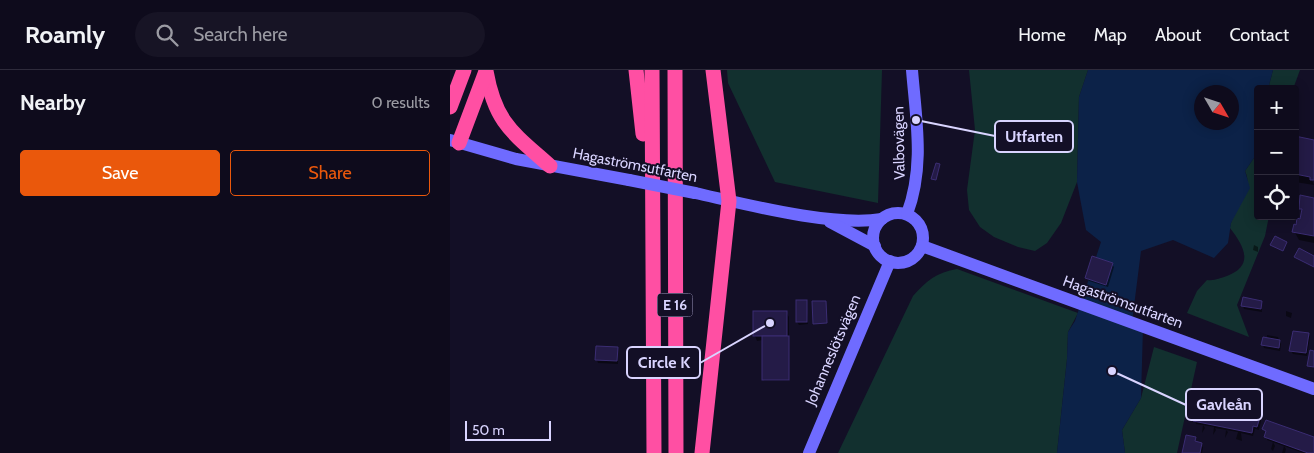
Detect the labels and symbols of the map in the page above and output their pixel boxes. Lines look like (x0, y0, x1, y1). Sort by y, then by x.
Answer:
north arrow (1194, 85, 1239, 130)
street label: Valbovägen (889, 106, 909, 180)
callout: Utfarten (995, 121, 1073, 152)
text: Utfarten (1005, 127, 1063, 146)
street label: Hagaströmsutfarten (571, 144, 699, 186)
street label: Hagaströmsutfarten (1060, 272, 1186, 332)
street label: Johanneslötsvägen (801, 292, 864, 409)
road number: E 16 (658, 294, 692, 316)
callout: Circle K (627, 347, 700, 378)
text: Circle K (638, 353, 690, 372)
callout: Gavleån (1186, 389, 1262, 420)
text: Gavleån (1196, 395, 1252, 414)
scale bar (465, 418, 551, 441)

